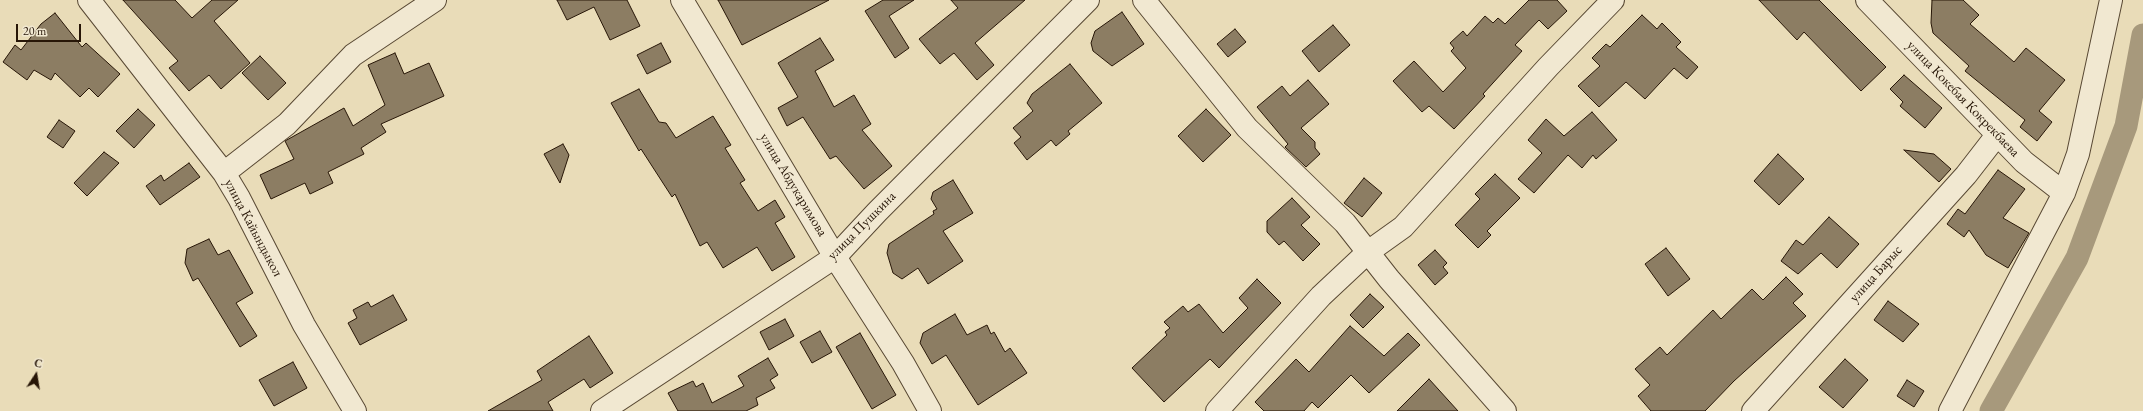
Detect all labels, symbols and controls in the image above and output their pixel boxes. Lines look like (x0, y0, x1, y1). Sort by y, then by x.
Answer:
scale bar (18, 16, 83, 42)
text: 20 m (23, 23, 46, 39)
street label: улица Кокебая Кокрекбаева (1903, 37, 2023, 161)
street label: улица Абдукаримова (756, 130, 830, 240)
street label: улица Кайындыкол (220, 176, 286, 280)
street label: улица Пушкина (824, 188, 900, 264)
street label: улица Барыс (1846, 242, 1906, 306)
north arrow (16, 355, 56, 395)
text: С (33, 356, 44, 371)

